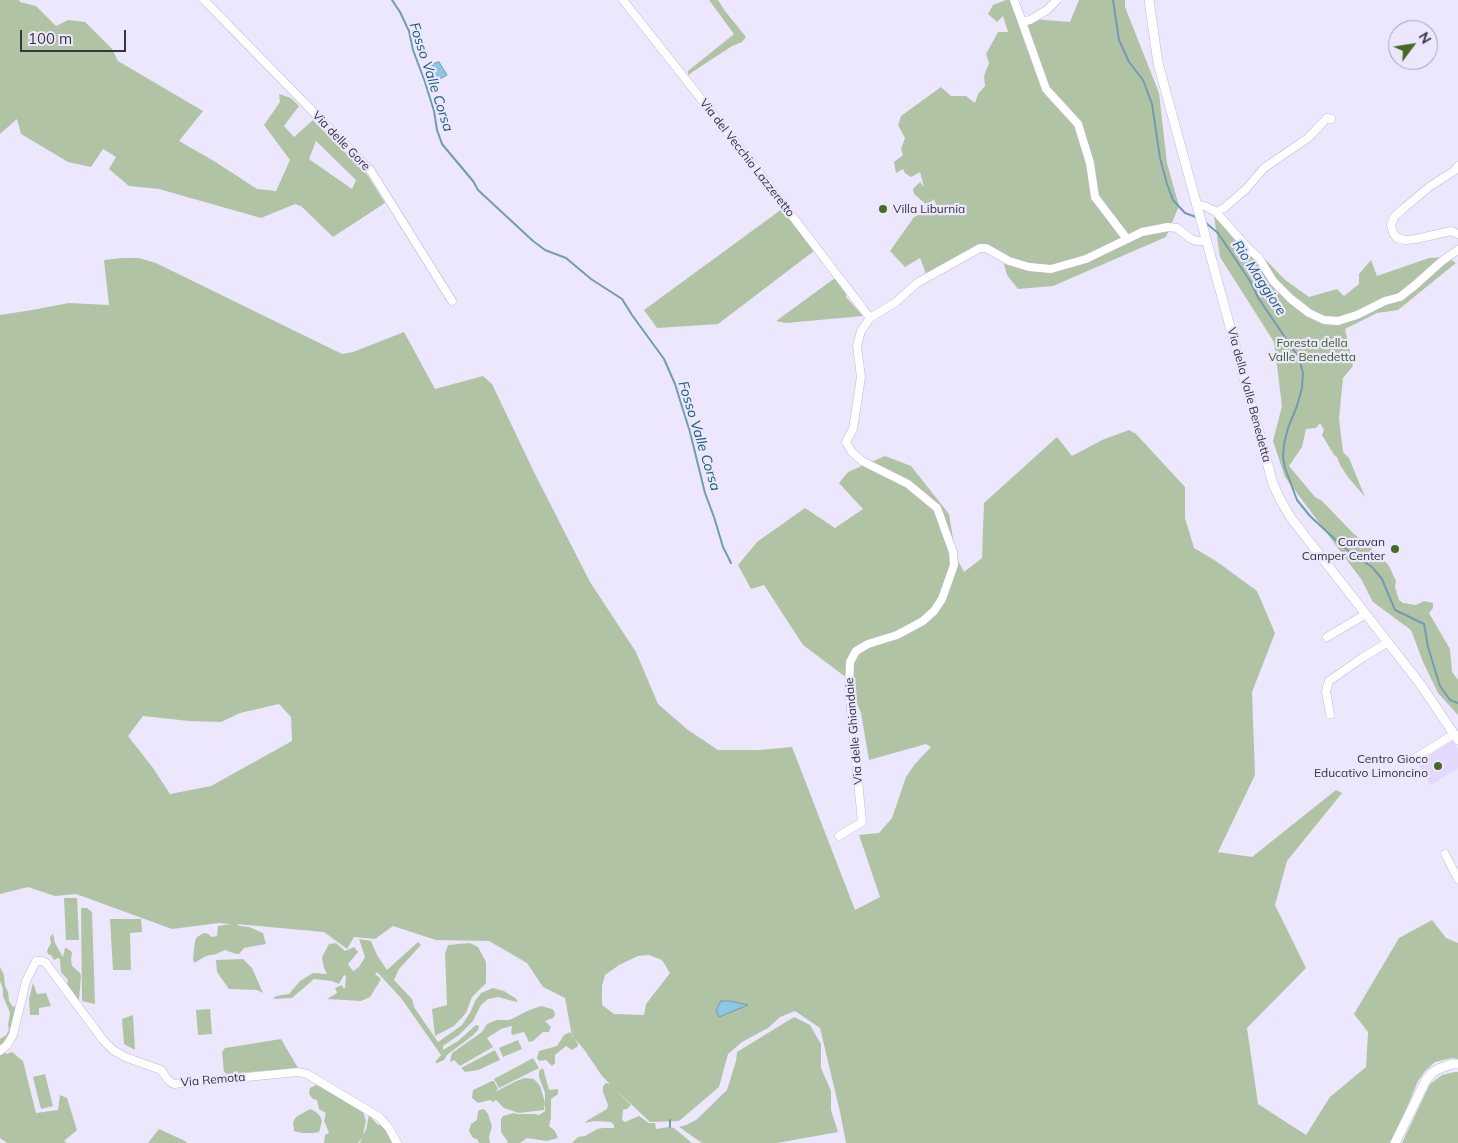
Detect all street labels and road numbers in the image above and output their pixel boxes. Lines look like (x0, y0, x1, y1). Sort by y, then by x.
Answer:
street label: Via del Vecchio Lazzeretto (697, 96, 797, 220)
street label: Via delle Gore (309, 108, 373, 174)
street label: Via della Valle Benedetta (1224, 326, 1274, 464)
street label: Via delle Ghiandaie (842, 677, 866, 785)
street label: Via Remota (180, 1070, 246, 1090)

